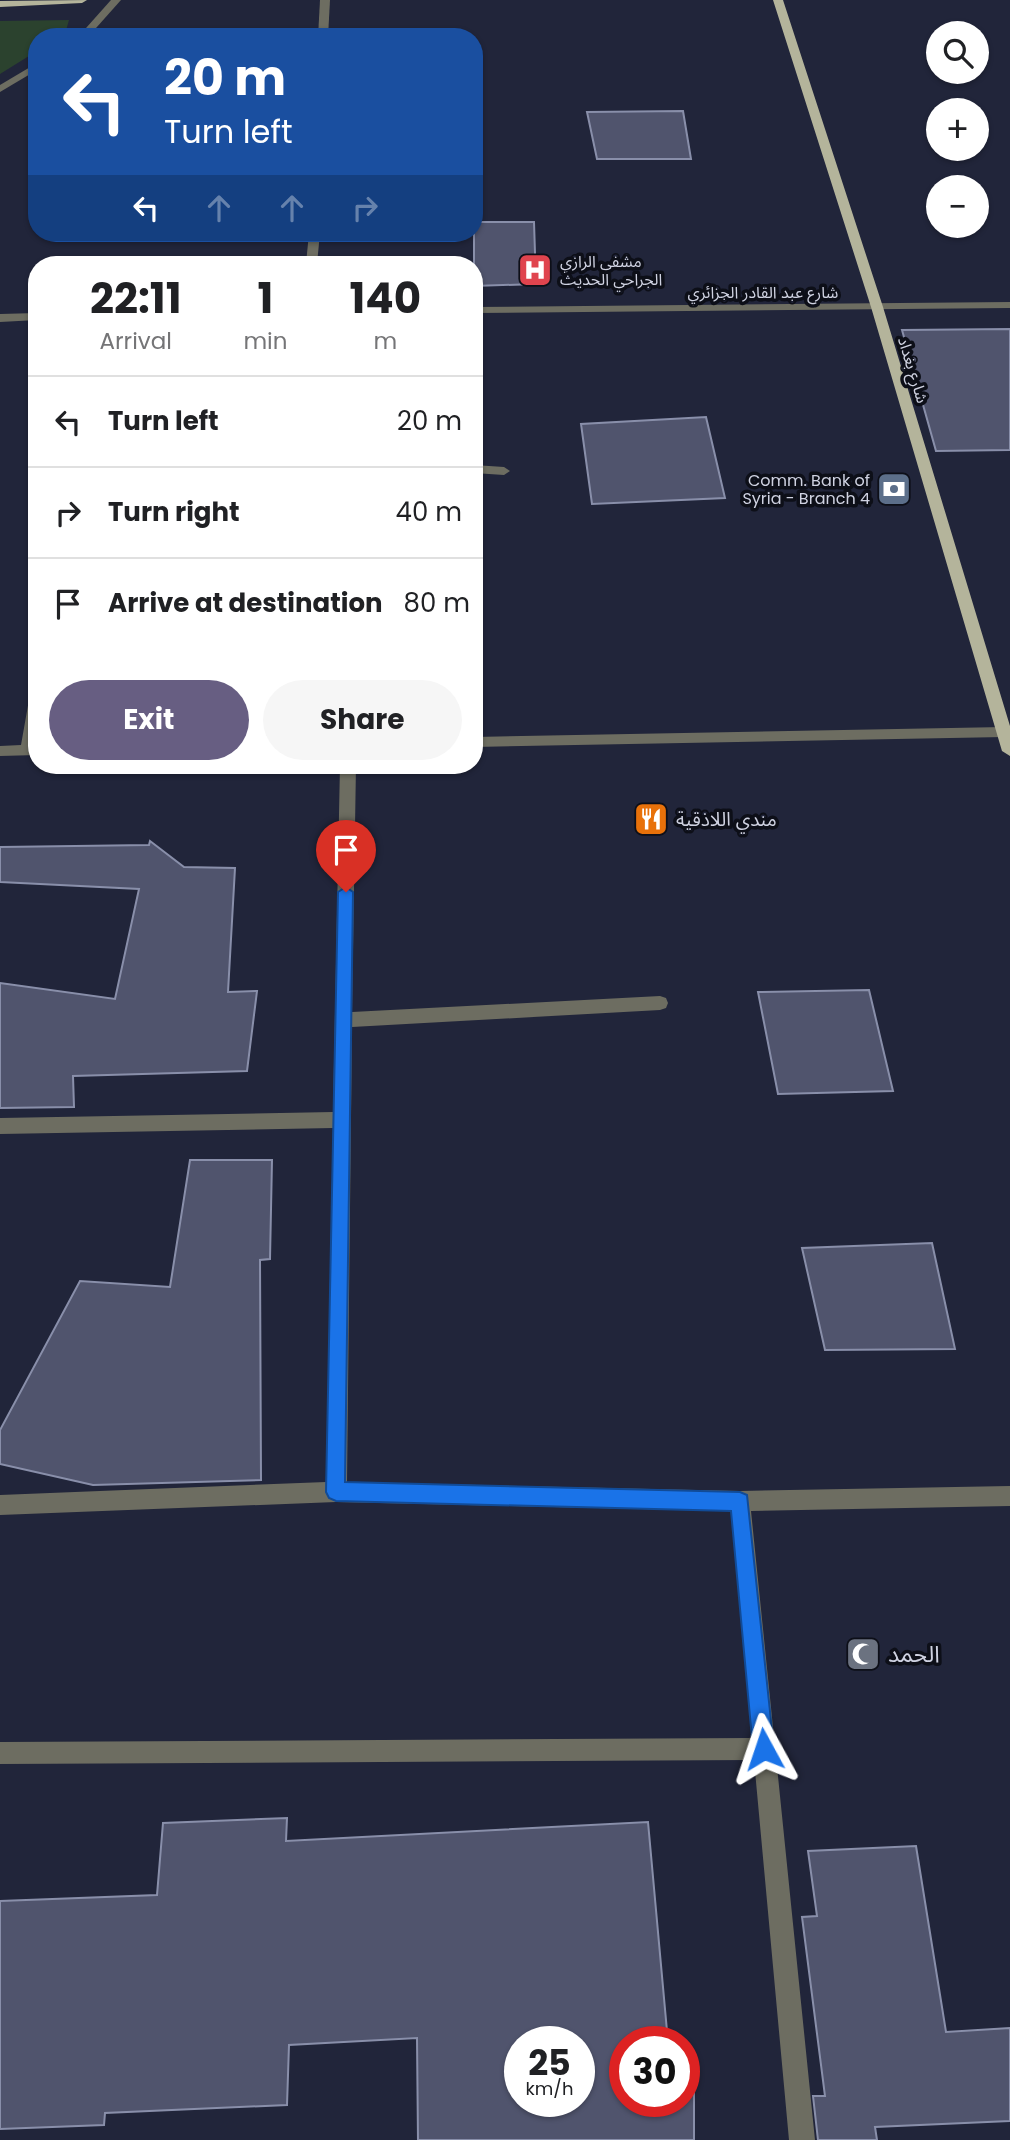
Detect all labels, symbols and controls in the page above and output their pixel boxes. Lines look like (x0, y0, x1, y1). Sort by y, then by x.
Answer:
map controls (926, 21, 989, 238)
button: search (926, 21, 989, 84)
text: 20 m (164, 44, 286, 112)
icon: left (49, 56, 140, 147)
button: + (926, 98, 989, 161)
text: Turn left (164, 109, 293, 154)
button: − (926, 175, 989, 238)
icon: left (127, 189, 165, 227)
icon: ahead (200, 189, 238, 227)
icon: ahead (273, 189, 311, 227)
icon: right (346, 189, 384, 227)
place label: مشفى الرازي الجراحي الحديث (560, 250, 662, 291)
hospital icon: مشفى الرازي الجراحي الحديث (516, 251, 554, 289)
text: 22:11 (90, 269, 181, 328)
text: 1 (258, 269, 273, 328)
text: 140 (349, 269, 421, 328)
street label: شارع عبد القادر الجزائري (688, 281, 838, 305)
text: Arrival (99, 325, 172, 357)
text: min (243, 325, 287, 357)
text: m (373, 325, 397, 357)
street label: شارع بغداد (891, 334, 934, 406)
icon: left (49, 403, 87, 441)
text: Turn left (108, 403, 219, 439)
text: 20 m (397, 403, 462, 439)
place label: Comm. Bank of Syria - Branch 4 (742, 469, 870, 510)
bank icon: Comm. Bank of Syria - Branch 4 (875, 470, 913, 508)
icon: right (49, 494, 87, 532)
text: Turn right (108, 494, 240, 530)
text: 40 m (396, 494, 462, 530)
icon: arrive (49, 585, 87, 623)
text: Arrive at destination (108, 585, 383, 621)
text: 80 m (404, 585, 470, 621)
button: Exit (49, 680, 249, 760)
button: Share (263, 680, 462, 760)
restaurant icon: مندي اللاذقية (632, 800, 670, 838)
place label: مندي اللاذقية (676, 806, 777, 834)
pin (316, 820, 376, 892)
icon: arrive (327, 831, 365, 869)
mosque icon: الحمد (844, 1635, 882, 1673)
place label: الحمد (888, 1638, 940, 1670)
position arrow (727, 1712, 801, 1786)
speed limit sign: 30 (609, 2026, 700, 2117)
text: 25 (528, 2038, 571, 2087)
text: km/h (526, 2076, 573, 2101)

